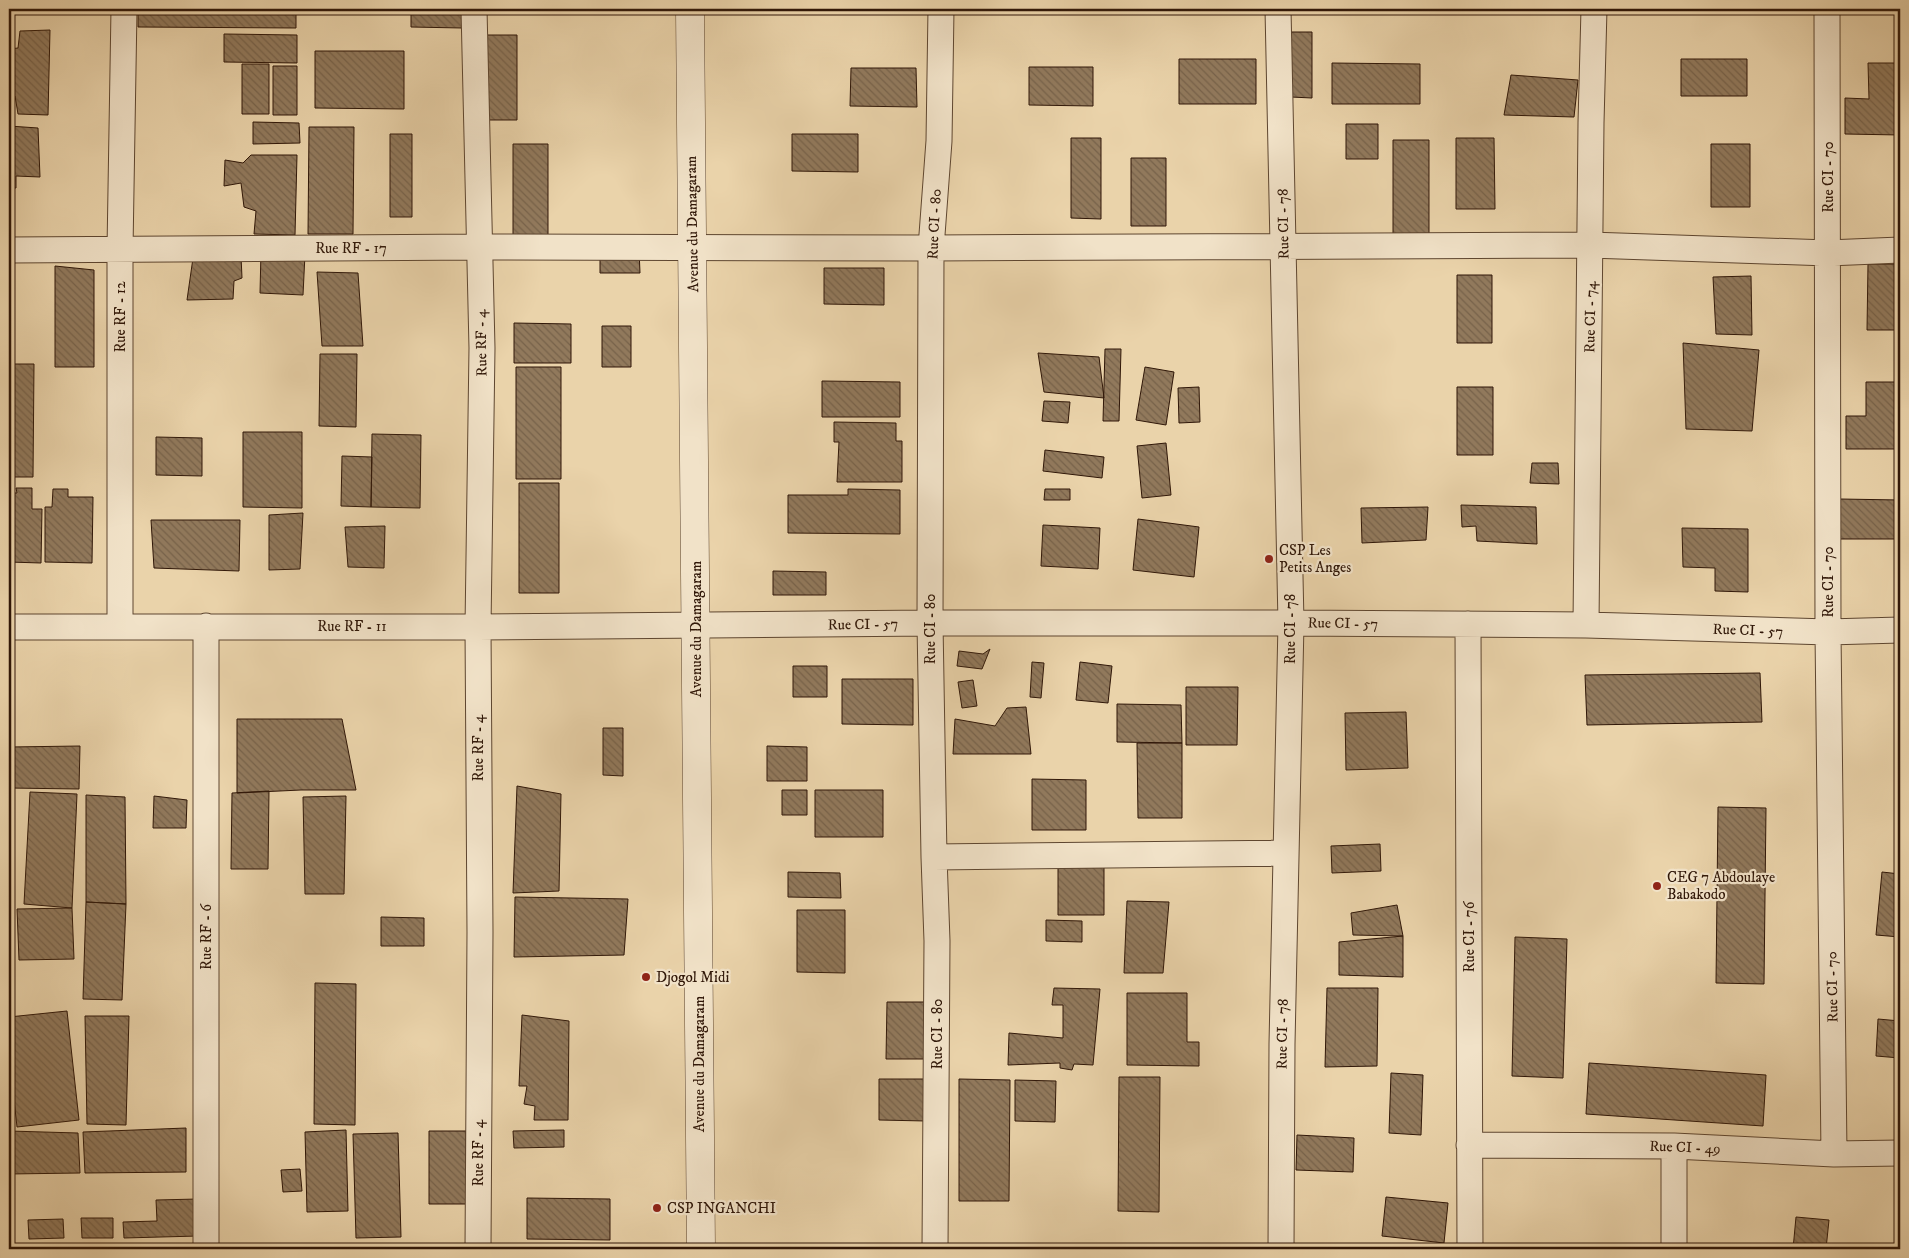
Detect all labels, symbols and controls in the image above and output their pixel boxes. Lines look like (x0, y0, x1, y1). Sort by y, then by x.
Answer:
street label: Rue CI - 70 (1819, 141, 1838, 213)
street label: Avenue du Damagaram (682, 156, 703, 292)
street label: Rue CI - 80 (923, 188, 946, 260)
street label: Rue CI - 78 (1273, 188, 1294, 260)
street label: Rue RF - 17 (315, 239, 387, 258)
street label: Rue RF - 12 (111, 281, 130, 353)
street label: Rue CI - 74 (1580, 281, 1601, 353)
street label: Rue RF - 4 (471, 309, 492, 377)
place label: CSP Les Petits Anges (1279, 541, 1351, 577)
street label: Rue CI - 70 (1819, 546, 1838, 618)
marker: CSP Les Petits Anges (1263, 553, 1275, 565)
street label: Avenue du Damagaram (687, 561, 706, 697)
street label: Rue CI - 80 (921, 594, 940, 664)
street label: Rue CI - 78 (1281, 594, 1300, 664)
street label: Rue CI - 57 (1307, 613, 1379, 634)
street label: Rue CI - 57 (828, 614, 899, 635)
street label: Rue RF - 11 (317, 617, 387, 636)
street label: Rue CI - 57 (1712, 620, 1784, 641)
street label: Rue RF - 4 (469, 714, 488, 781)
place label: CEG 7 Abdoulaye Babakodo (1667, 868, 1775, 904)
marker: CEG 7 Abdoulaye Babakodo (1651, 880, 1663, 892)
street label: Rue CI - 76 (1460, 900, 1479, 972)
street label: Rue RF - 6 (197, 903, 216, 970)
street label: Rue CI - 70 (1822, 951, 1843, 1023)
place label: Djogol Midi (656, 968, 729, 987)
marker: Djogol Midi (640, 971, 652, 983)
street label: Avenue du Damagaram (690, 996, 709, 1132)
street label: Rue CI - 78 (1272, 998, 1293, 1070)
street label: Rue CI - 80 (928, 999, 947, 1069)
street label: Rue RF - 4 (469, 1119, 488, 1186)
street label: Rue CI - 49 (1649, 1137, 1721, 1158)
place label: CSP INGANCHI (667, 1199, 776, 1218)
marker: CSP INGANCHI (651, 1202, 663, 1214)

